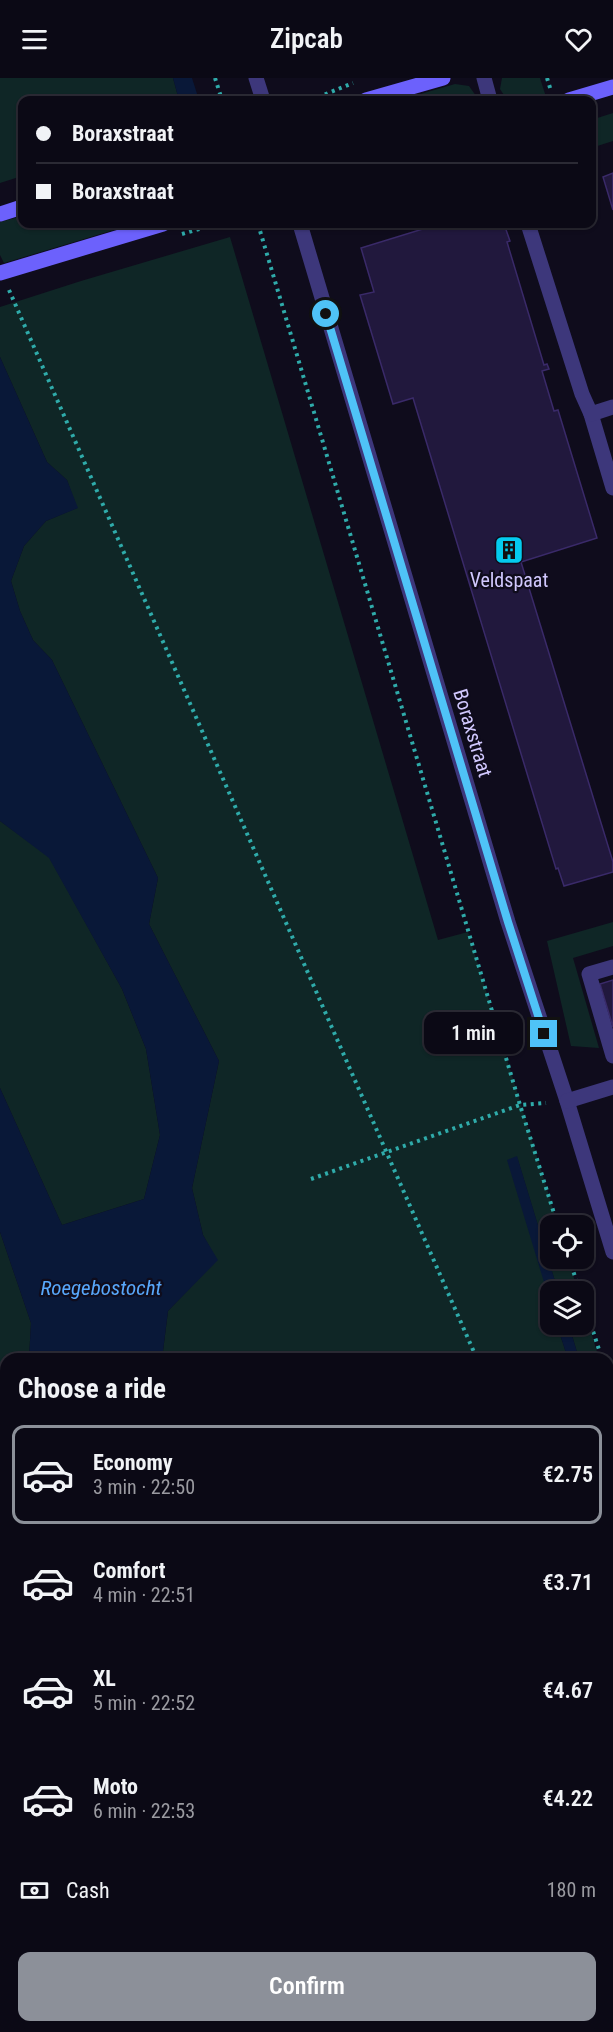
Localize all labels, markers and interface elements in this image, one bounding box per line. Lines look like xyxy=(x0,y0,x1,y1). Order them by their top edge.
icon: menu xyxy=(18,23,51,56)
text: Zipcab xyxy=(270,23,343,55)
icon: heart xyxy=(562,23,595,56)
text: Boraxstraat xyxy=(72,121,174,146)
text: Boraxstraat xyxy=(72,179,174,204)
route start xyxy=(312,300,339,327)
building icon: Veldspaat xyxy=(493,534,525,566)
place label: Veldspaat xyxy=(470,568,548,592)
street label: Boraxstraat xyxy=(448,686,498,780)
callout: 1 min xyxy=(424,1013,523,1055)
route end xyxy=(530,1020,557,1047)
text: 1 min xyxy=(451,1021,496,1045)
map controls xyxy=(540,1215,594,1335)
button: locate xyxy=(540,1215,594,1269)
water label: Roegebostocht xyxy=(40,1276,162,1300)
button: layers xyxy=(540,1281,594,1335)
text: Choose a ride xyxy=(18,1373,166,1405)
icon: car xyxy=(21,1448,75,1502)
text: Economy xyxy=(93,1450,173,1475)
text: €2.75 xyxy=(542,1462,593,1487)
text: 3 min · 22:50 xyxy=(93,1475,195,1499)
icon: car xyxy=(21,1556,75,1610)
text: Comfort xyxy=(93,1558,166,1583)
text: €3.71 xyxy=(542,1570,593,1595)
text: 4 min · 22:51 xyxy=(93,1583,195,1607)
icon: car xyxy=(21,1664,75,1718)
text: XL xyxy=(93,1666,116,1691)
text: €4.67 xyxy=(542,1678,593,1703)
text: 5 min · 22:52 xyxy=(93,1691,195,1715)
icon: car xyxy=(21,1772,75,1826)
text: Moto xyxy=(93,1774,138,1799)
text: €4.22 xyxy=(542,1786,593,1811)
text: 6 min · 22:53 xyxy=(93,1799,195,1823)
icon: cash xyxy=(18,1874,51,1907)
text: Cash xyxy=(66,1878,110,1903)
text: 180 m xyxy=(547,1878,596,1902)
button: Confirm xyxy=(18,1952,596,2021)

